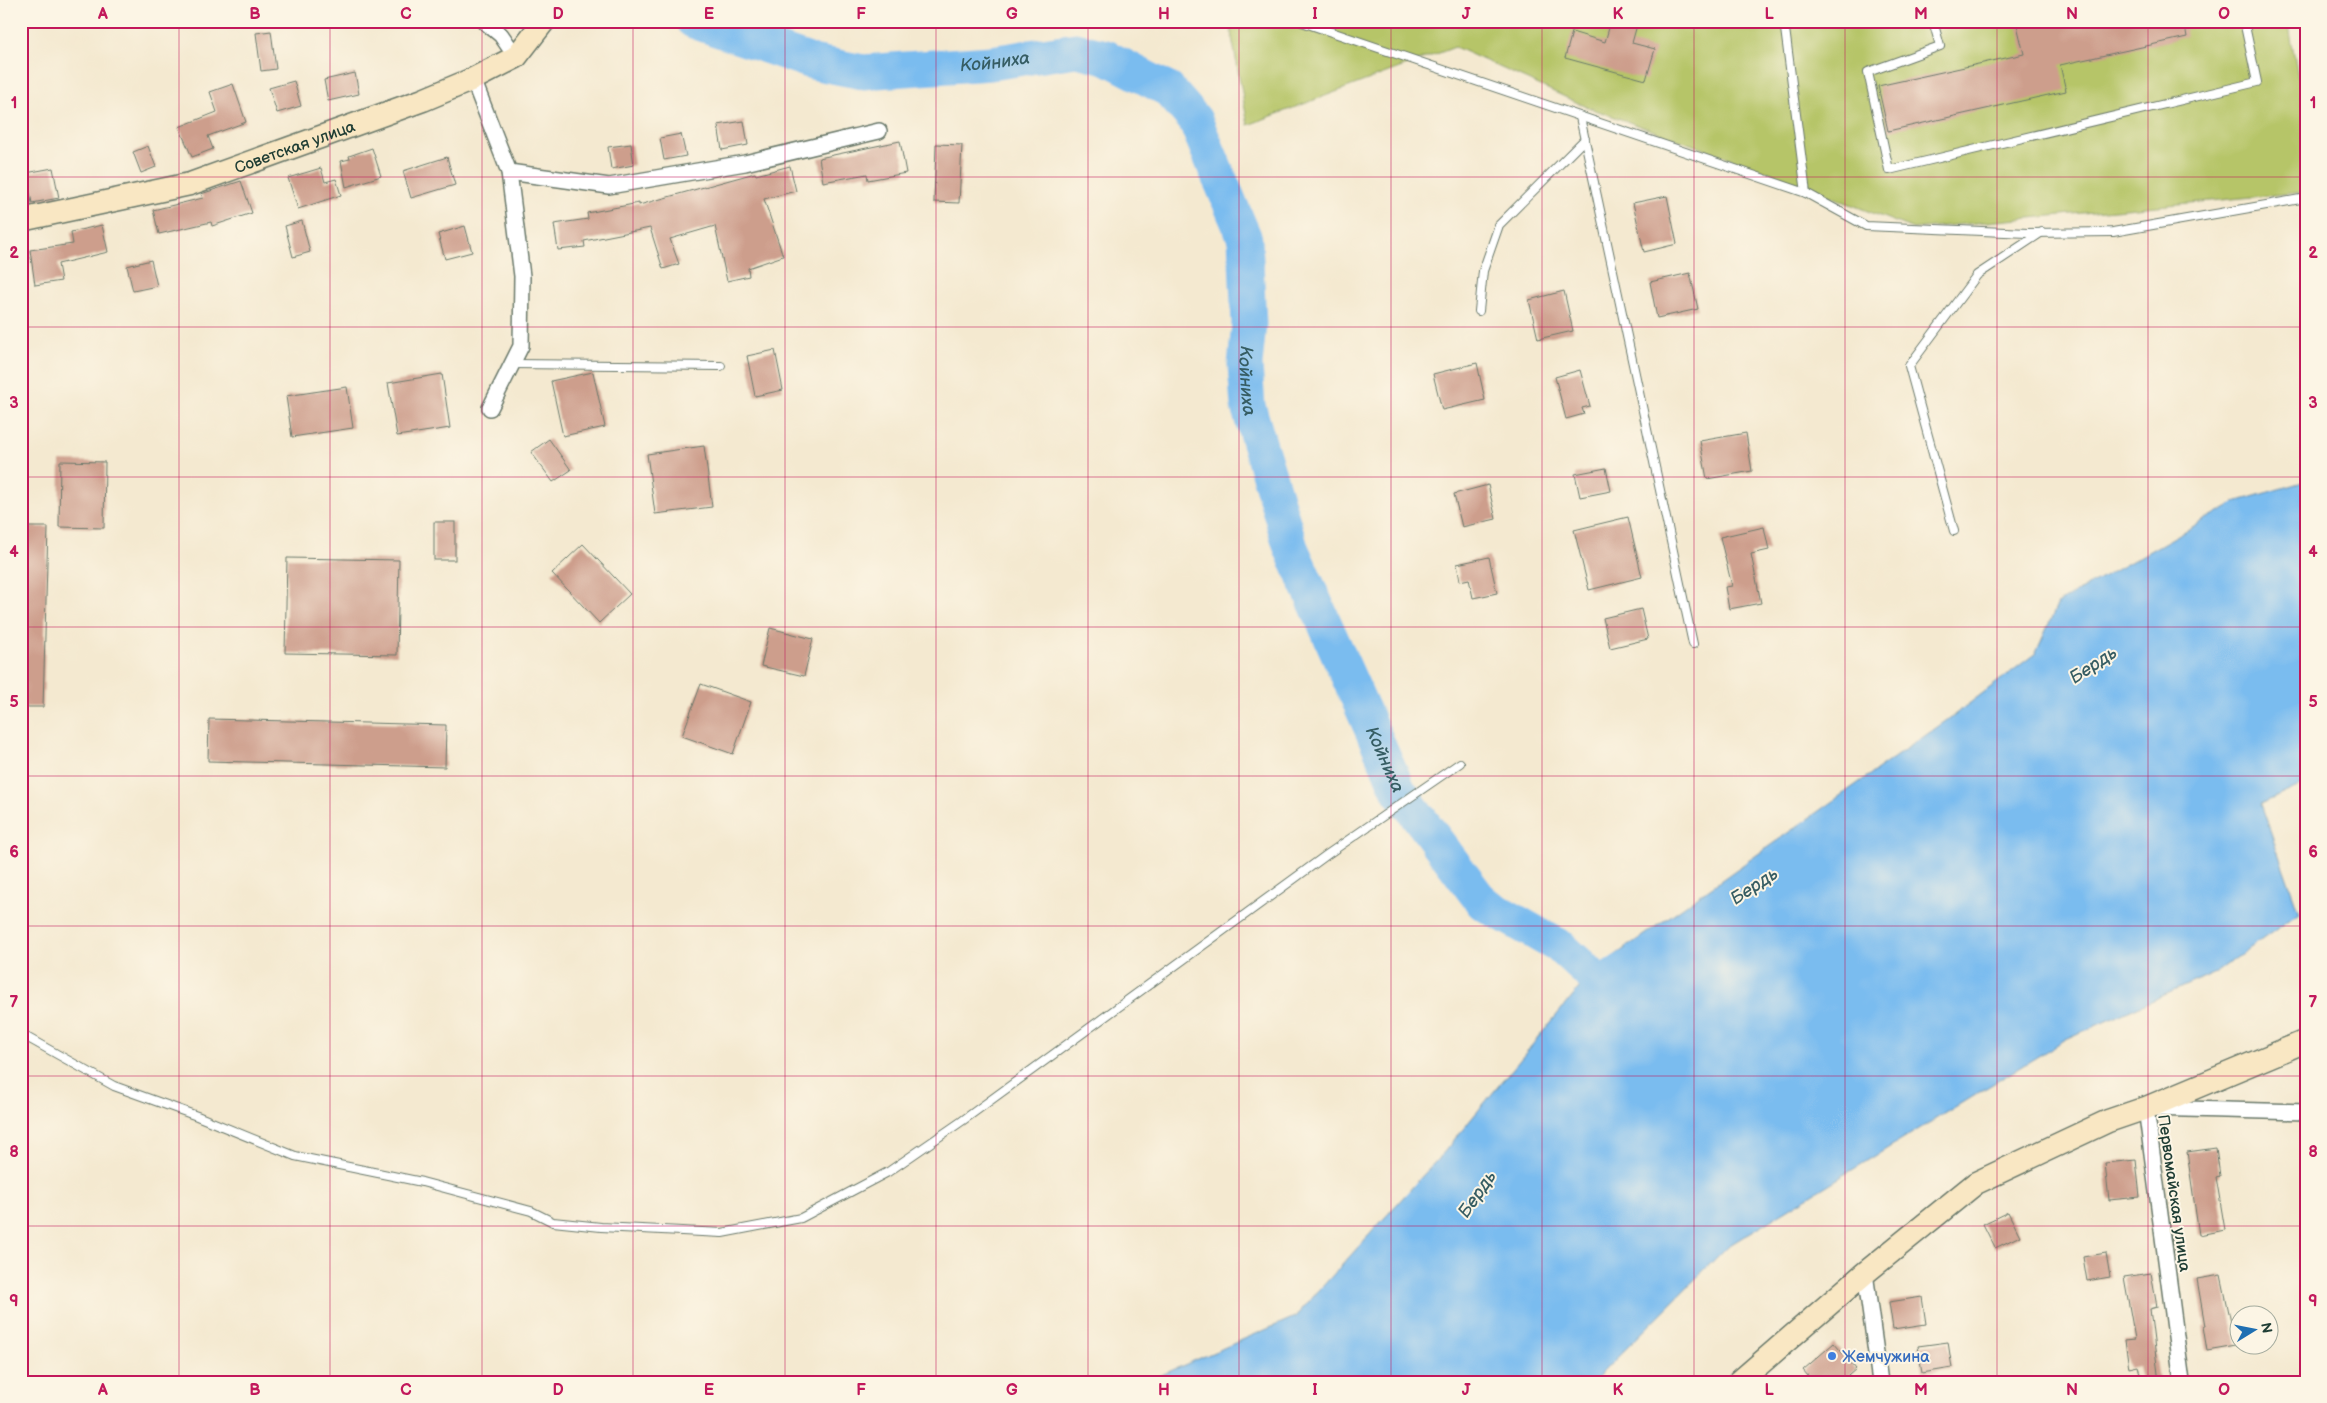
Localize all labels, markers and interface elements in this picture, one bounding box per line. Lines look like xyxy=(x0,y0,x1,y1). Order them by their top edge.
text: A xyxy=(97,5,108,24)
text: B xyxy=(249,5,261,24)
text: C xyxy=(400,5,412,24)
text: D xyxy=(552,5,564,24)
text: E xyxy=(704,5,714,24)
text: F xyxy=(856,5,866,24)
text: G xyxy=(1006,5,1018,24)
text: H xyxy=(1158,5,1170,24)
text: I xyxy=(1312,5,1318,24)
text: J xyxy=(1462,5,1471,24)
text: K xyxy=(1613,5,1624,24)
text: L xyxy=(1764,5,1774,24)
text: M xyxy=(1914,5,1928,24)
text: N xyxy=(2066,5,2078,24)
text: O xyxy=(2218,5,2230,24)
water label: Койниха xyxy=(959,47,1031,76)
text: 1 xyxy=(11,94,17,113)
text: 1 xyxy=(2310,94,2316,113)
street label: Советская улица xyxy=(232,117,358,178)
text: 2 xyxy=(9,244,19,263)
text: 2 xyxy=(2308,244,2318,263)
water label: Койниха xyxy=(1234,345,1260,419)
text: 3 xyxy=(9,394,19,413)
text: 3 xyxy=(2308,394,2318,413)
text: 4 xyxy=(9,543,19,562)
text: 4 xyxy=(2308,543,2318,562)
water label: Бердь xyxy=(2066,642,2121,689)
text: 5 xyxy=(9,693,19,712)
text: 5 xyxy=(2308,693,2318,712)
water label: Койниха xyxy=(1361,723,1408,796)
text: 6 xyxy=(9,843,19,862)
text: 6 xyxy=(2308,843,2318,862)
water label: Бердь xyxy=(1727,863,1782,910)
text: 7 xyxy=(10,993,19,1012)
text: 7 xyxy=(2309,993,2318,1012)
street label: Первомайская улица xyxy=(2153,1113,2194,1274)
text: 8 xyxy=(9,1143,19,1162)
text: 8 xyxy=(2308,1143,2318,1162)
water label: Бердь xyxy=(1454,1167,1501,1222)
text: 9 xyxy=(9,1292,19,1311)
text: 9 xyxy=(2308,1292,2318,1311)
north arrow xyxy=(2230,1306,2280,1356)
text: N xyxy=(2257,1321,2276,1334)
place label: Жемчужина xyxy=(1842,1348,1930,1367)
marker: Жемчужина xyxy=(1826,1350,1838,1362)
text: A xyxy=(97,1381,108,1400)
text: B xyxy=(249,1381,261,1400)
text: C xyxy=(400,1381,412,1400)
text: D xyxy=(552,1381,564,1400)
text: E xyxy=(704,1381,714,1400)
text: F xyxy=(856,1381,866,1400)
text: G xyxy=(1006,1381,1018,1400)
text: H xyxy=(1158,1381,1170,1400)
text: I xyxy=(1312,1381,1318,1400)
text: J xyxy=(1462,1381,1471,1400)
text: K xyxy=(1613,1381,1624,1400)
text: L xyxy=(1764,1381,1774,1400)
text: M xyxy=(1914,1381,1928,1400)
text: N xyxy=(2066,1381,2078,1400)
text: O xyxy=(2218,1381,2230,1400)

